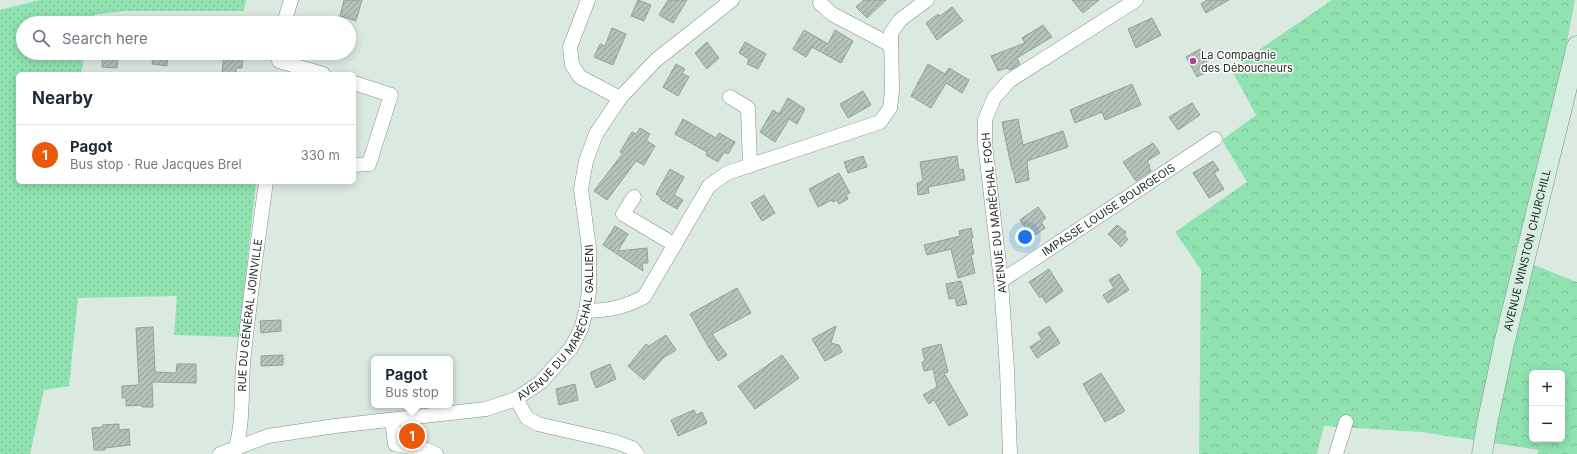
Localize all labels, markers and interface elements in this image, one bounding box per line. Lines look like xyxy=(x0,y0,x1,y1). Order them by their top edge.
search box xyxy=(16,16,356,60)
icon: search xyxy=(30,27,52,49)
text: Search here xyxy=(62,29,148,48)
place label: La Compagnie des Déboucheurs xyxy=(1201,48,1293,75)
marker: La Compagnie des Déboucheurs xyxy=(1188,56,1198,66)
text: Nearby xyxy=(32,88,93,108)
street label: AVENUE DU MARÉCHAL FOCH xyxy=(979,132,1009,294)
text: Pagot xyxy=(70,137,112,156)
text: 1 xyxy=(42,147,48,163)
text: 330 m xyxy=(301,147,340,163)
text: Bus stop · Rue Jacques Brel xyxy=(70,156,242,172)
street label: IMPASSE LOUISE BOURGEOIS xyxy=(1039,160,1178,259)
street label: AVENUE WINSTON CHURCHILL xyxy=(1500,168,1554,332)
your location xyxy=(1015,227,1035,247)
street label: RUE DU GÉNÉRAL JOINVILLE xyxy=(235,238,265,392)
street label: AVENUE DU MARÉCHAL GALLIENI xyxy=(514,244,596,403)
popup xyxy=(371,356,453,408)
text: Pagot xyxy=(385,365,428,384)
map controls xyxy=(1529,370,1565,442)
button: + xyxy=(1529,370,1565,406)
text: Bus stop xyxy=(385,384,439,400)
button: − xyxy=(1529,406,1565,442)
pin: 1 xyxy=(399,421,425,451)

